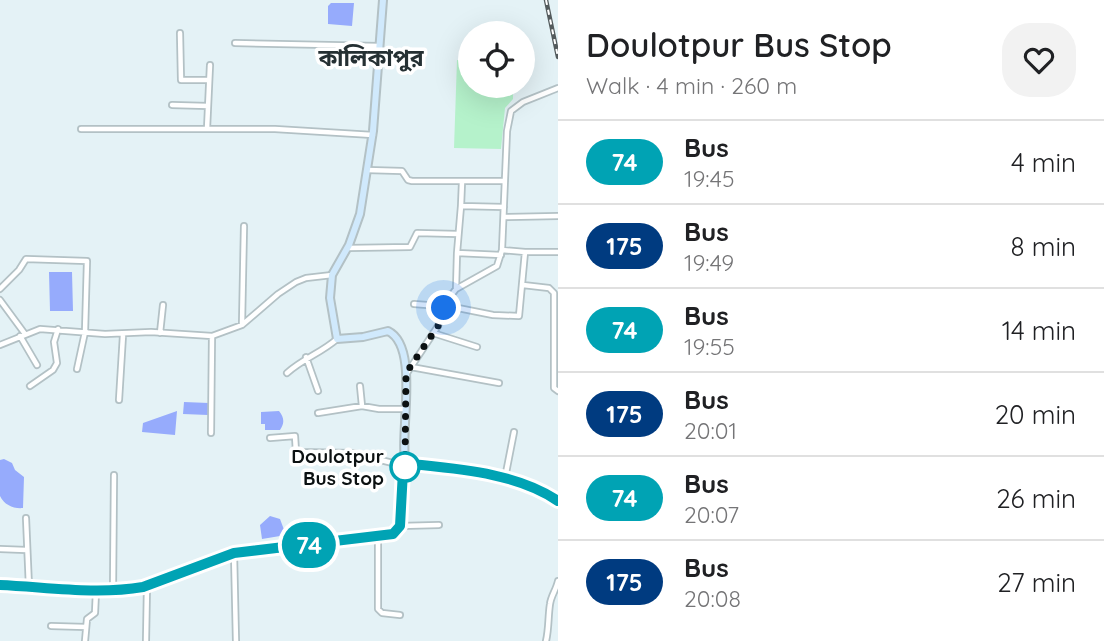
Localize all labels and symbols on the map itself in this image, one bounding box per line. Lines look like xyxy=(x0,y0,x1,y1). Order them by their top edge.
district label: কালিকাপুর xyxy=(317,43,425,72)
your location xyxy=(426,290,461,325)
place label: Doulotpur Bus Stop xyxy=(291,444,384,490)
marker: Doulotpur Bus Stop xyxy=(390,452,420,482)
line badge: 74 xyxy=(278,522,340,568)

